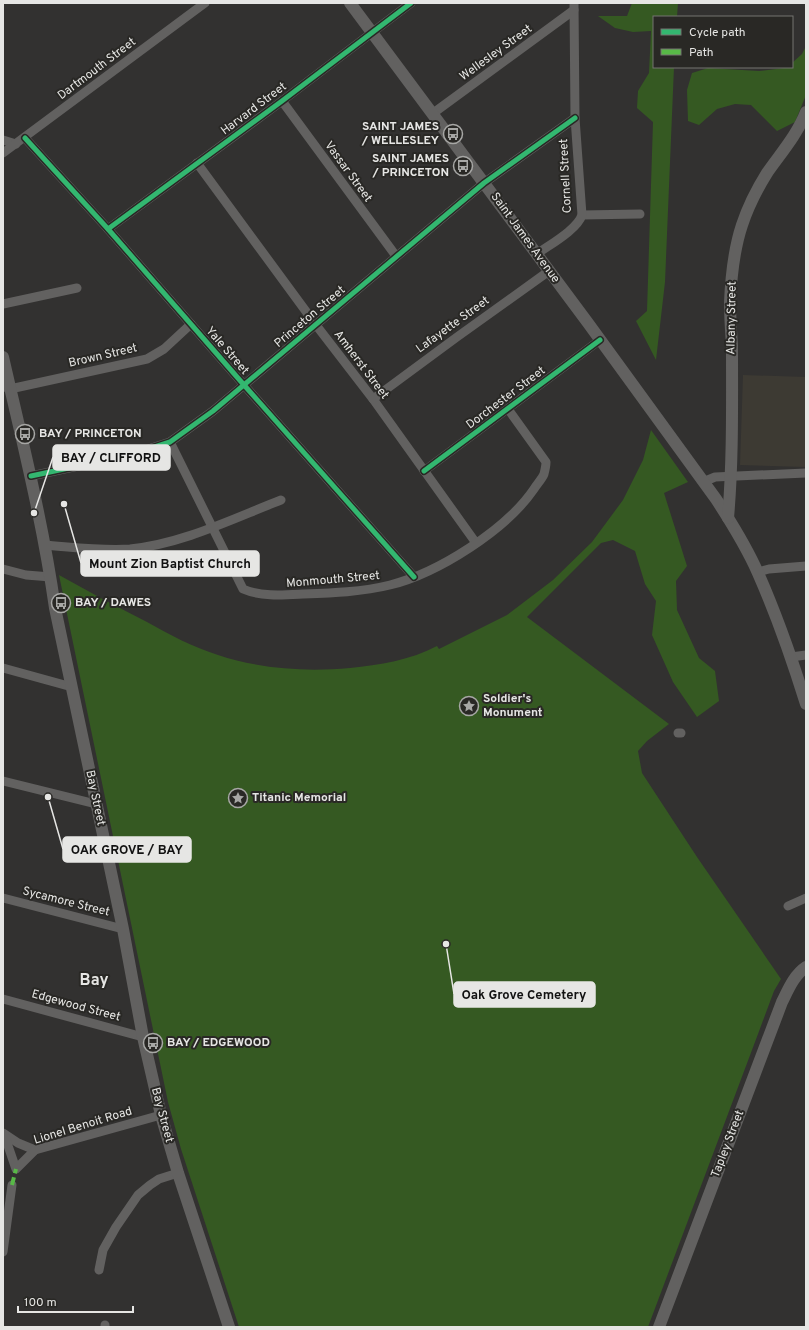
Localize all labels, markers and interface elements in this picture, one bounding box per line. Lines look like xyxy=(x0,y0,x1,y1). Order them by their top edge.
legend xyxy=(653,16,793,68)
street label: Wellesley Street xyxy=(456,21,536,85)
text: Cycle path xyxy=(689,25,746,41)
street label: Dartmouth Street xyxy=(55,34,139,104)
text: Path xyxy=(689,45,714,61)
street label: Harvard Street xyxy=(218,79,290,139)
place label: SAINT JAMES / WELLESLEY xyxy=(361,119,439,149)
bus stop icon: SAINT JAMES / WELLESLEY xyxy=(442,123,464,145)
street label: Vassar Street xyxy=(321,138,375,206)
street label: Cornell Street xyxy=(556,138,576,214)
place label: SAINT JAMES / PRINCETON xyxy=(371,151,449,181)
bus stop icon: SAINT JAMES / PRINCETON xyxy=(452,155,474,177)
street label: Saint James Avenue xyxy=(487,190,563,286)
street label: Albany Street xyxy=(723,281,741,355)
street label: Princeton Street xyxy=(271,283,349,351)
street label: Lafayette Street xyxy=(413,293,493,357)
street label: Yale Street xyxy=(202,324,252,378)
street label: Amherst Street xyxy=(330,327,392,403)
street label: Brown Street xyxy=(67,340,139,372)
street label: Dorchester Street xyxy=(463,363,549,433)
bus stop icon: BAY / PRINCETON xyxy=(14,423,36,445)
place label: BAY / PRINCETON xyxy=(39,426,142,442)
callout: BAY / CLIFFORD xyxy=(53,445,170,470)
text: BAY / CLIFFORD xyxy=(61,451,161,467)
callout: Mount Zion Baptist Church xyxy=(81,551,259,576)
text: Mount Zion Baptist Church xyxy=(89,557,251,573)
street label: Monmouth Street xyxy=(286,568,380,592)
bus stop icon: BAY / DAWES xyxy=(50,592,72,614)
place label: BAY / DAWES xyxy=(75,595,151,611)
place label: Soldier's Monument xyxy=(483,691,543,721)
place icon: Soldier's Monument xyxy=(458,695,480,717)
street label: Bay Street xyxy=(81,769,109,827)
place icon: Titanic Memorial xyxy=(227,787,249,809)
place label: Titanic Memorial xyxy=(252,790,346,806)
callout: OAK GROVE / BAY xyxy=(63,837,191,862)
text: OAK GROVE / BAY xyxy=(71,843,183,859)
street label: Sycamore Street xyxy=(21,883,111,921)
district label: Bay xyxy=(79,971,109,991)
callout: Oak Grove Cemetery xyxy=(454,982,595,1007)
street label: Edgewood Street xyxy=(30,986,122,1026)
text: Oak Grove Cemetery xyxy=(461,988,587,1004)
bus stop icon: BAY / EDGEWOOD xyxy=(142,1032,164,1054)
place label: BAY / EDGEWOOD xyxy=(167,1035,270,1051)
street label: Bay Street xyxy=(147,1086,177,1144)
street label: Lionel Benoit Road xyxy=(32,1103,134,1149)
street label: Tapley Street xyxy=(708,1108,748,1180)
scale bar xyxy=(18,1288,133,1314)
text: 100 m xyxy=(24,1295,57,1311)

